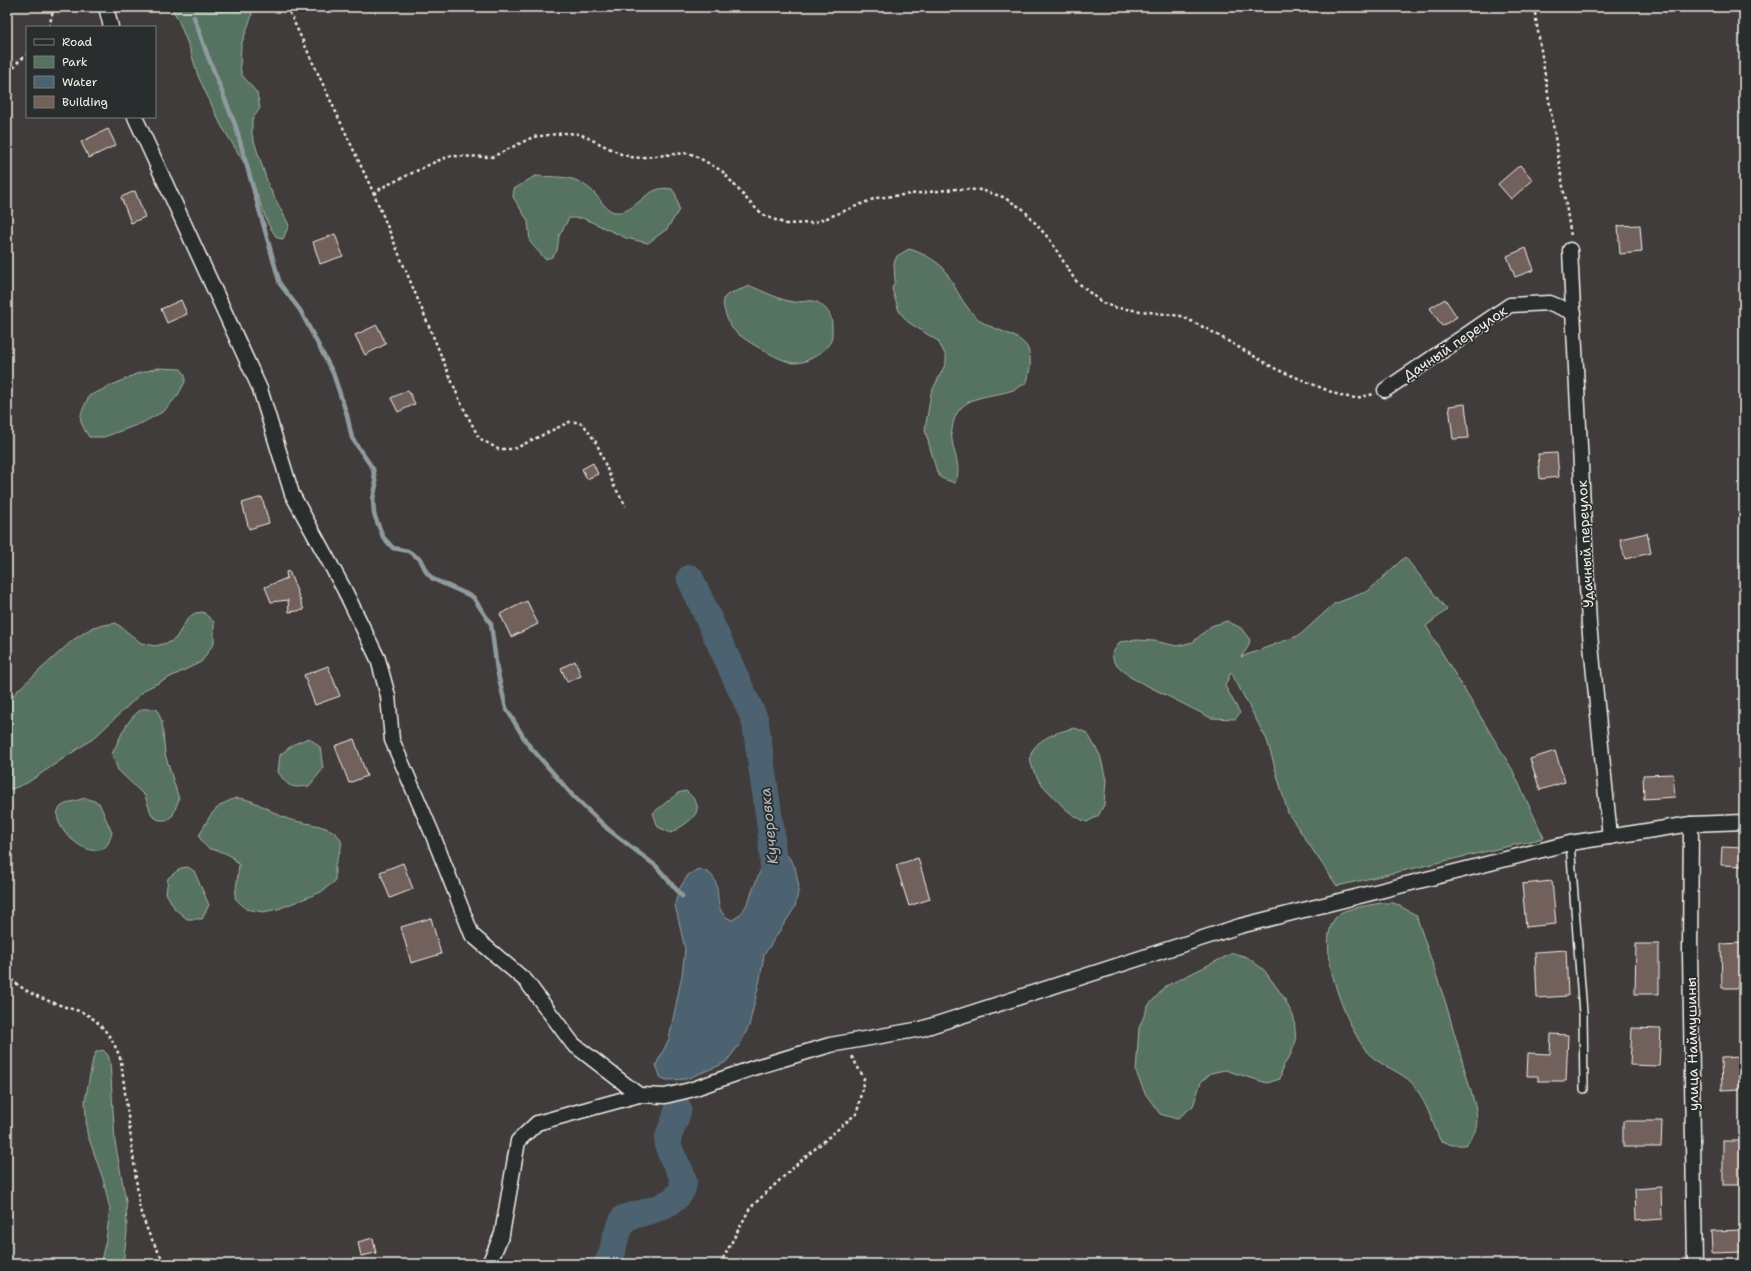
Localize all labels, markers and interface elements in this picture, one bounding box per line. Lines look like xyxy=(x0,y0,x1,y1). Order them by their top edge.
legend xyxy=(26,26,156,118)
text: Road xyxy=(62,34,93,50)
text: Park xyxy=(62,54,88,70)
text: Water xyxy=(62,74,98,90)
text: Building xyxy=(62,94,108,110)
street label: Дачный переулок xyxy=(1400,301,1511,384)
street label: Удачный переулок xyxy=(1573,479,1597,608)
water label: Кучеровка xyxy=(755,787,783,865)
street label: улица Наймушины xyxy=(1682,977,1702,1111)

